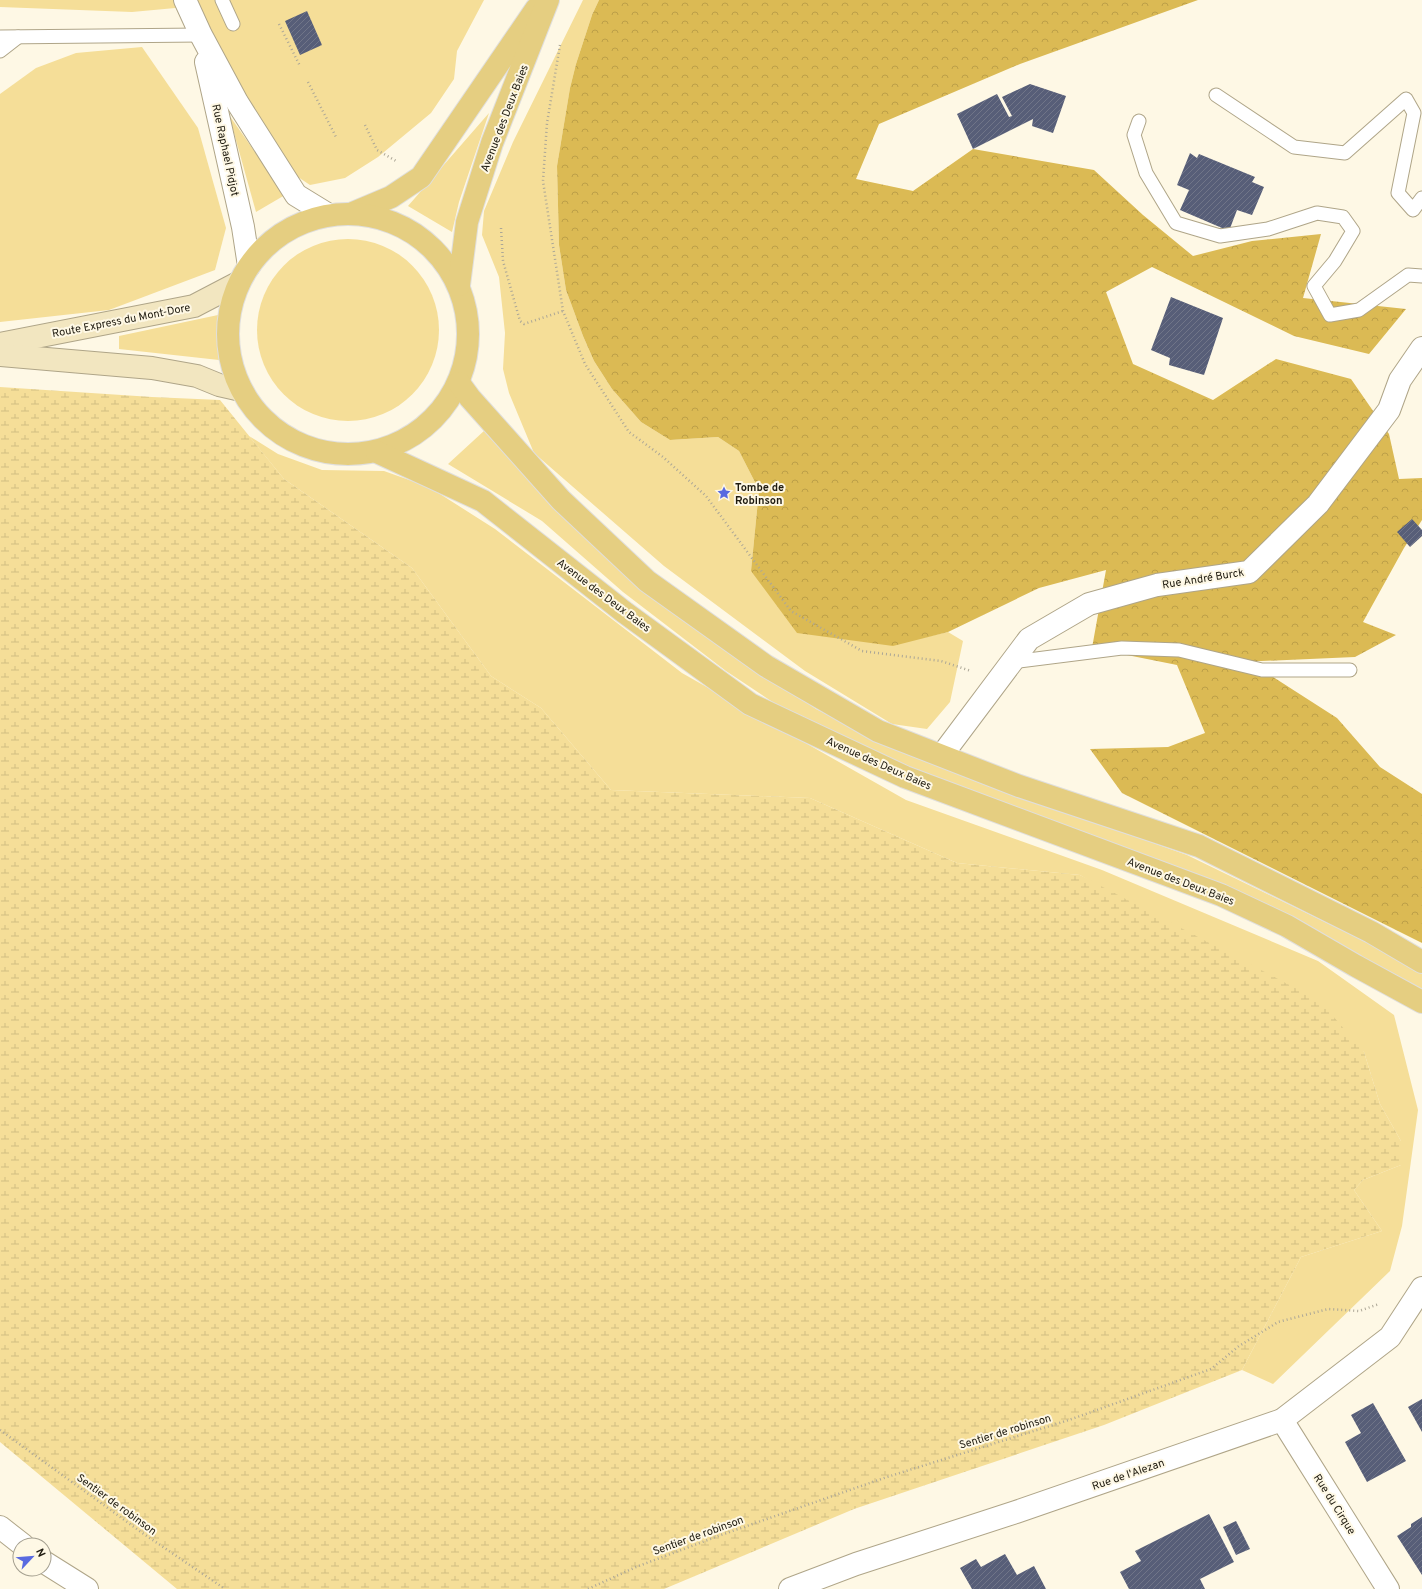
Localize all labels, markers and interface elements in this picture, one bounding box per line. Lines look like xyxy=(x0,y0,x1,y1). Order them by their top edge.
street label: Avenue des Deux Baies xyxy=(478,63,532,174)
street label: Rue Raphael Pidjot xyxy=(208,103,242,198)
street label: Route Express du Mont-Dore xyxy=(51,301,192,341)
place label: Tombe de Robinson xyxy=(735,481,784,508)
place icon: Tombe de Robinson xyxy=(716,485,732,501)
street label: Avenue des Deux Baies xyxy=(554,556,653,636)
street label: Rue André Burck xyxy=(1161,566,1245,592)
street label: Avenue des Deux Baies xyxy=(824,734,933,793)
street label: Avenue des Deux Baies xyxy=(1125,855,1236,909)
street label: Sentier de robinson xyxy=(958,1411,1053,1453)
street label: Rue de l'Alezan xyxy=(1090,1456,1166,1494)
street label: Sentier de robinson xyxy=(74,1471,159,1539)
street label: Rue du Cirque xyxy=(1310,1472,1358,1538)
street label: Sentier de robinson xyxy=(651,1513,746,1559)
north arrow xyxy=(12,1537,52,1577)
text: N xyxy=(32,1546,48,1560)

